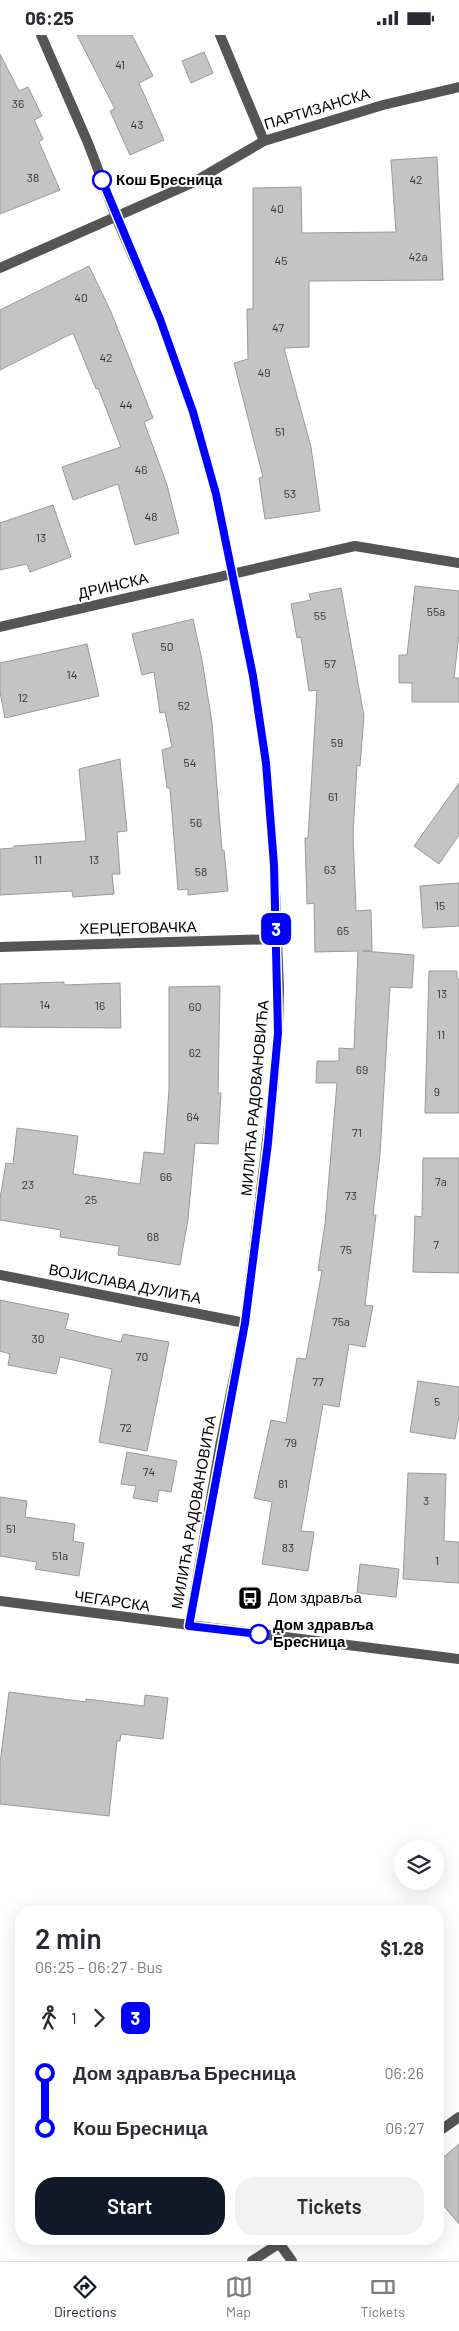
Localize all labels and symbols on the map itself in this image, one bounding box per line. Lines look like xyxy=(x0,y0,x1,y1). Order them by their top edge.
house number: 41 xyxy=(115,57,125,71)
street label: ПАРТИЗАНСКА xyxy=(262,83,372,133)
house number: 36 xyxy=(12,96,24,110)
house number: 43 xyxy=(131,117,143,131)
house number: 38 xyxy=(27,170,39,184)
marker: Кош Бресница xyxy=(92,170,112,190)
place label: Кош Бресница xyxy=(116,170,223,188)
house number: 42 xyxy=(409,172,423,186)
house number: 40 xyxy=(270,201,284,215)
house number: 42a xyxy=(408,249,428,263)
house number: 45 xyxy=(275,253,287,267)
house number: 40 xyxy=(74,290,88,304)
house number: 47 xyxy=(272,320,284,334)
house number: 42 xyxy=(99,350,113,364)
house number: 49 xyxy=(258,365,270,379)
house number: 44 xyxy=(119,397,133,411)
house number: 51 xyxy=(275,424,285,438)
house number: 46 xyxy=(135,462,147,476)
house number: 53 xyxy=(284,486,296,500)
house number: 48 xyxy=(145,509,157,523)
house number: 13 xyxy=(36,530,46,544)
street label: ДРИНСКА xyxy=(76,568,150,602)
house number: 55a xyxy=(427,604,445,618)
house number: 55 xyxy=(314,608,326,622)
house number: 50 xyxy=(161,639,173,653)
house number: 57 xyxy=(324,656,336,670)
house number: 14 xyxy=(67,667,77,681)
house number: 12 xyxy=(18,690,28,704)
house number: 52 xyxy=(178,698,190,712)
house number: 59 xyxy=(331,735,343,749)
house number: 54 xyxy=(184,755,196,769)
house number: 61 xyxy=(328,789,338,803)
house number: 56 xyxy=(190,815,202,829)
house number: 11 xyxy=(34,852,42,866)
house number: 13 xyxy=(89,852,99,866)
house number: 63 xyxy=(324,862,336,876)
house number: 58 xyxy=(195,864,207,878)
house number: 15 xyxy=(435,898,445,912)
line badge: 3 xyxy=(260,913,292,945)
street label: ХЕРЦЕГОВАЧКА xyxy=(79,917,197,937)
house number: 65 xyxy=(337,923,349,937)
house number: 13 xyxy=(437,986,447,1000)
house number: 14 xyxy=(40,997,50,1011)
house number: 16 xyxy=(95,998,105,1012)
house number: 60 xyxy=(189,999,201,1013)
street label: МИЛИЋА РАДОВАНОВИЋА xyxy=(236,999,272,1197)
house number: 11 xyxy=(437,1027,445,1041)
house number: 62 xyxy=(189,1045,201,1059)
house number: 69 xyxy=(356,1062,368,1076)
house number: 9 xyxy=(434,1084,440,1098)
house number: 64 xyxy=(187,1109,199,1123)
house number: 71 xyxy=(352,1125,362,1139)
house number: 66 xyxy=(160,1169,172,1183)
house number: 7a xyxy=(435,1174,447,1188)
house number: 23 xyxy=(22,1177,34,1191)
house number: 73 xyxy=(345,1188,357,1202)
house number: 25 xyxy=(85,1192,97,1206)
house number: 68 xyxy=(147,1229,159,1243)
house number: 7 xyxy=(433,1237,439,1251)
house number: 75 xyxy=(340,1242,352,1256)
street label: ВОЈИСЛАВА ДУЛИЋА xyxy=(47,1259,203,1307)
house number: 75a xyxy=(332,1314,350,1328)
house number: 30 xyxy=(32,1331,44,1345)
house number: 70 xyxy=(136,1349,148,1363)
house number: 77 xyxy=(312,1374,324,1388)
house number: 5 xyxy=(434,1394,440,1408)
street label: МИЛИЋА РАДОВАНОВИЋА xyxy=(167,1413,219,1610)
house number: 72 xyxy=(120,1420,132,1434)
house number: 79 xyxy=(285,1435,297,1449)
house number: 74 xyxy=(143,1464,155,1478)
house number: 81 xyxy=(278,1476,288,1490)
house number: 3 xyxy=(423,1493,429,1507)
house number: 51 xyxy=(6,1521,16,1535)
house number: 83 xyxy=(282,1540,294,1554)
house number: 51a xyxy=(52,1548,68,1562)
house number: 1 xyxy=(435,1553,439,1567)
bus stop icon: Дом здравља xyxy=(237,1585,263,1611)
street label: ЧЕГАРСКА xyxy=(73,1586,151,1614)
place label: Дом здравља xyxy=(268,1588,363,1606)
place label: Дом здравља Бресница xyxy=(273,1615,374,1650)
marker: Дом здравља Бресница xyxy=(249,1624,269,1644)

